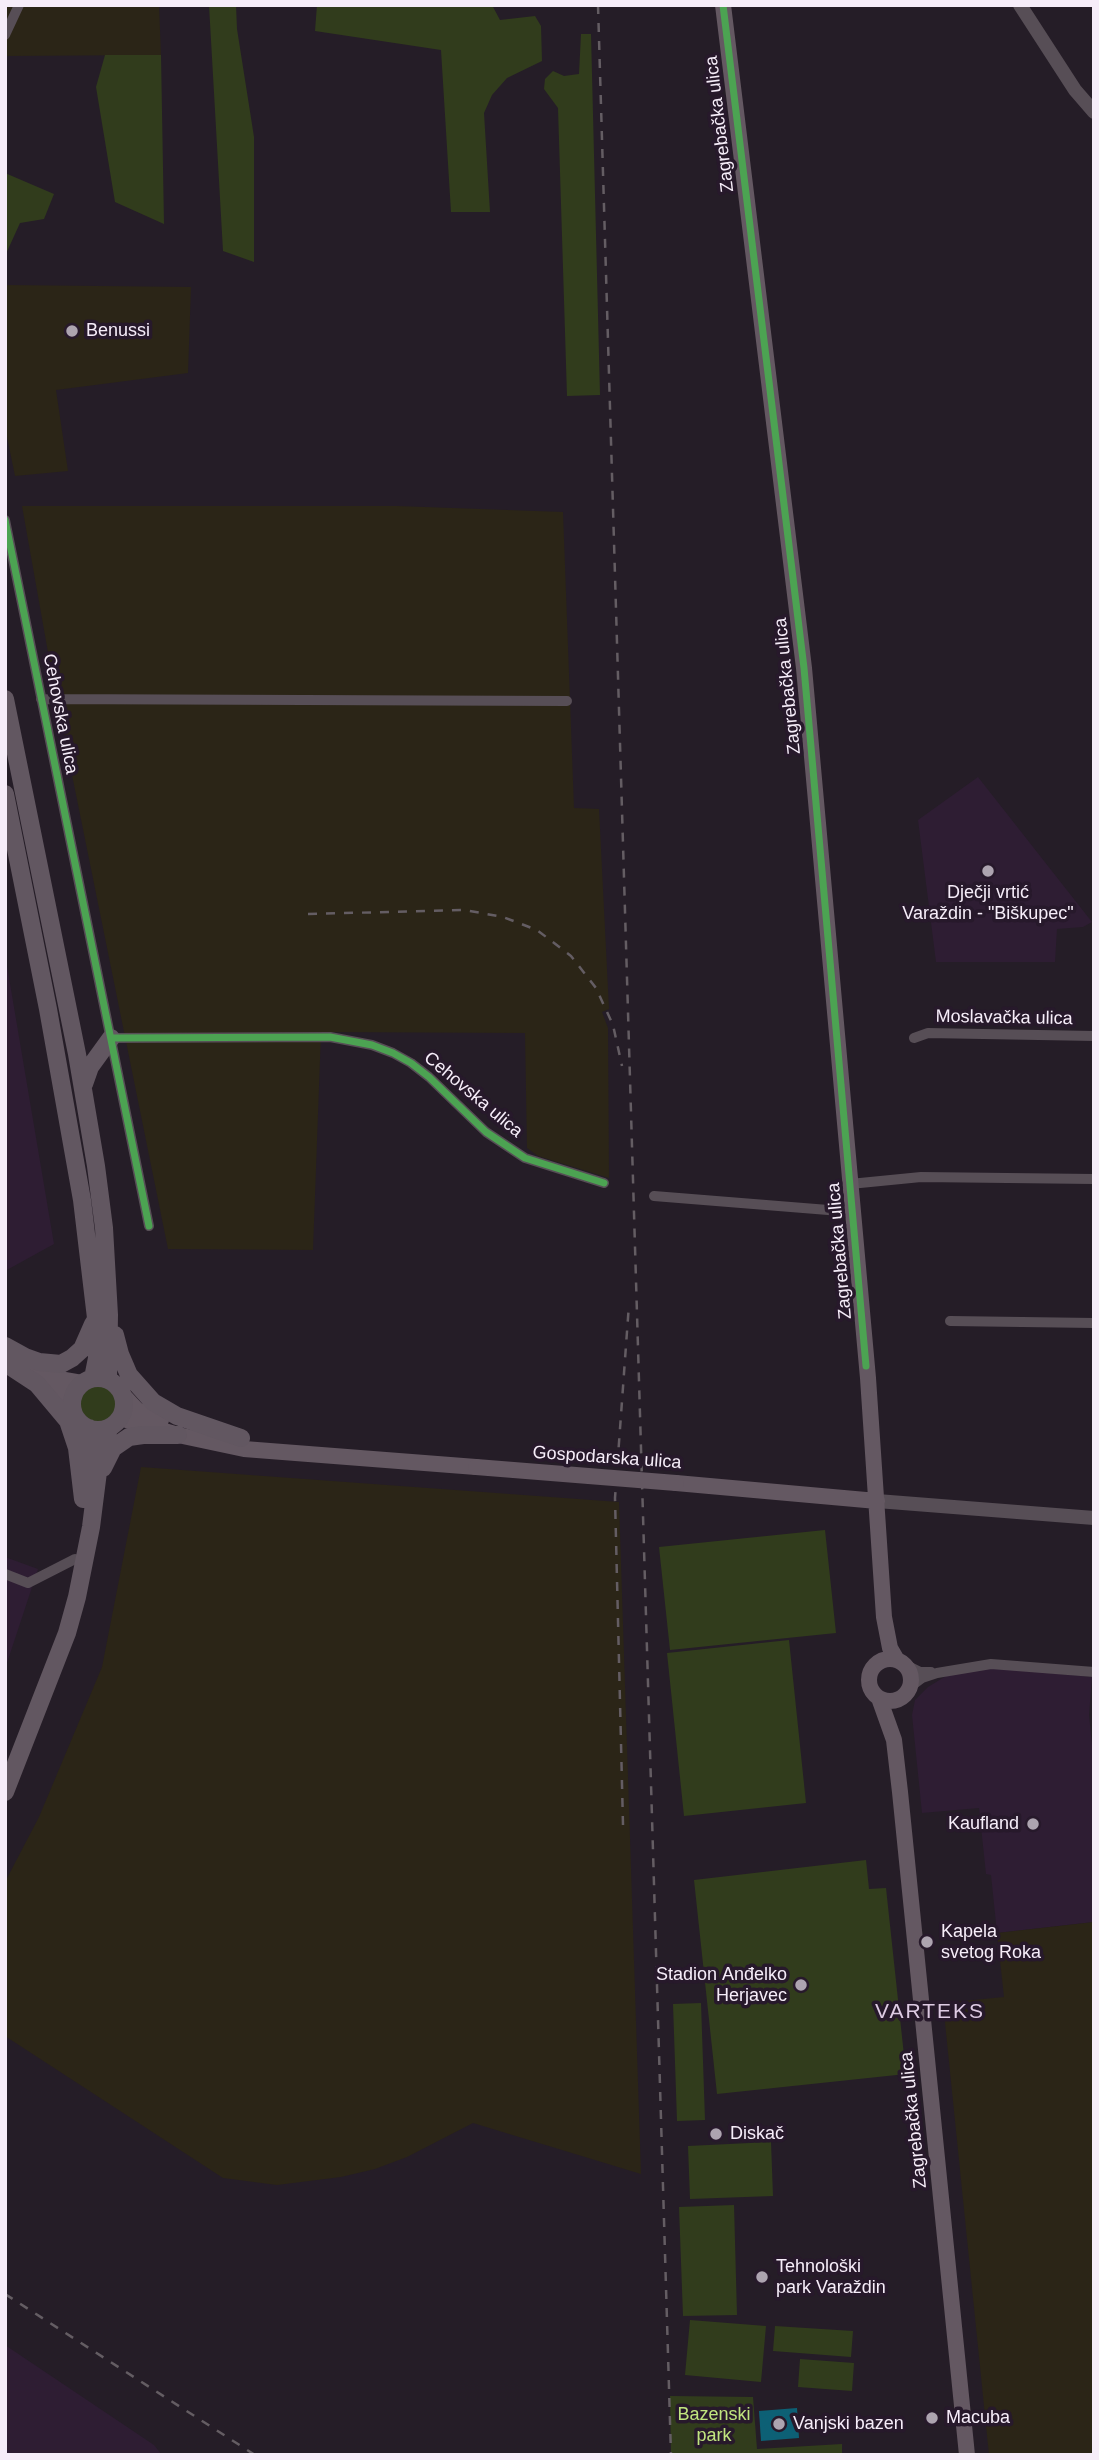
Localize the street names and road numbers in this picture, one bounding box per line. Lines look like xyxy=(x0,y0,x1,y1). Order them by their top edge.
street label: Zagrebačka ulica xyxy=(701,55,739,193)
street label: Zagrebačka ulica xyxy=(770,617,806,755)
street label: Cehovska ulica xyxy=(38,652,82,776)
street label: Moslavačka ulica xyxy=(935,1006,1073,1030)
street label: Cehovska ulica xyxy=(419,1047,527,1143)
street label: Zagrebačka ulica xyxy=(823,1182,857,1320)
street label: Gospodarska ulica xyxy=(532,1442,682,1474)
street label: Zagrebačka ulica xyxy=(896,2051,932,2189)

